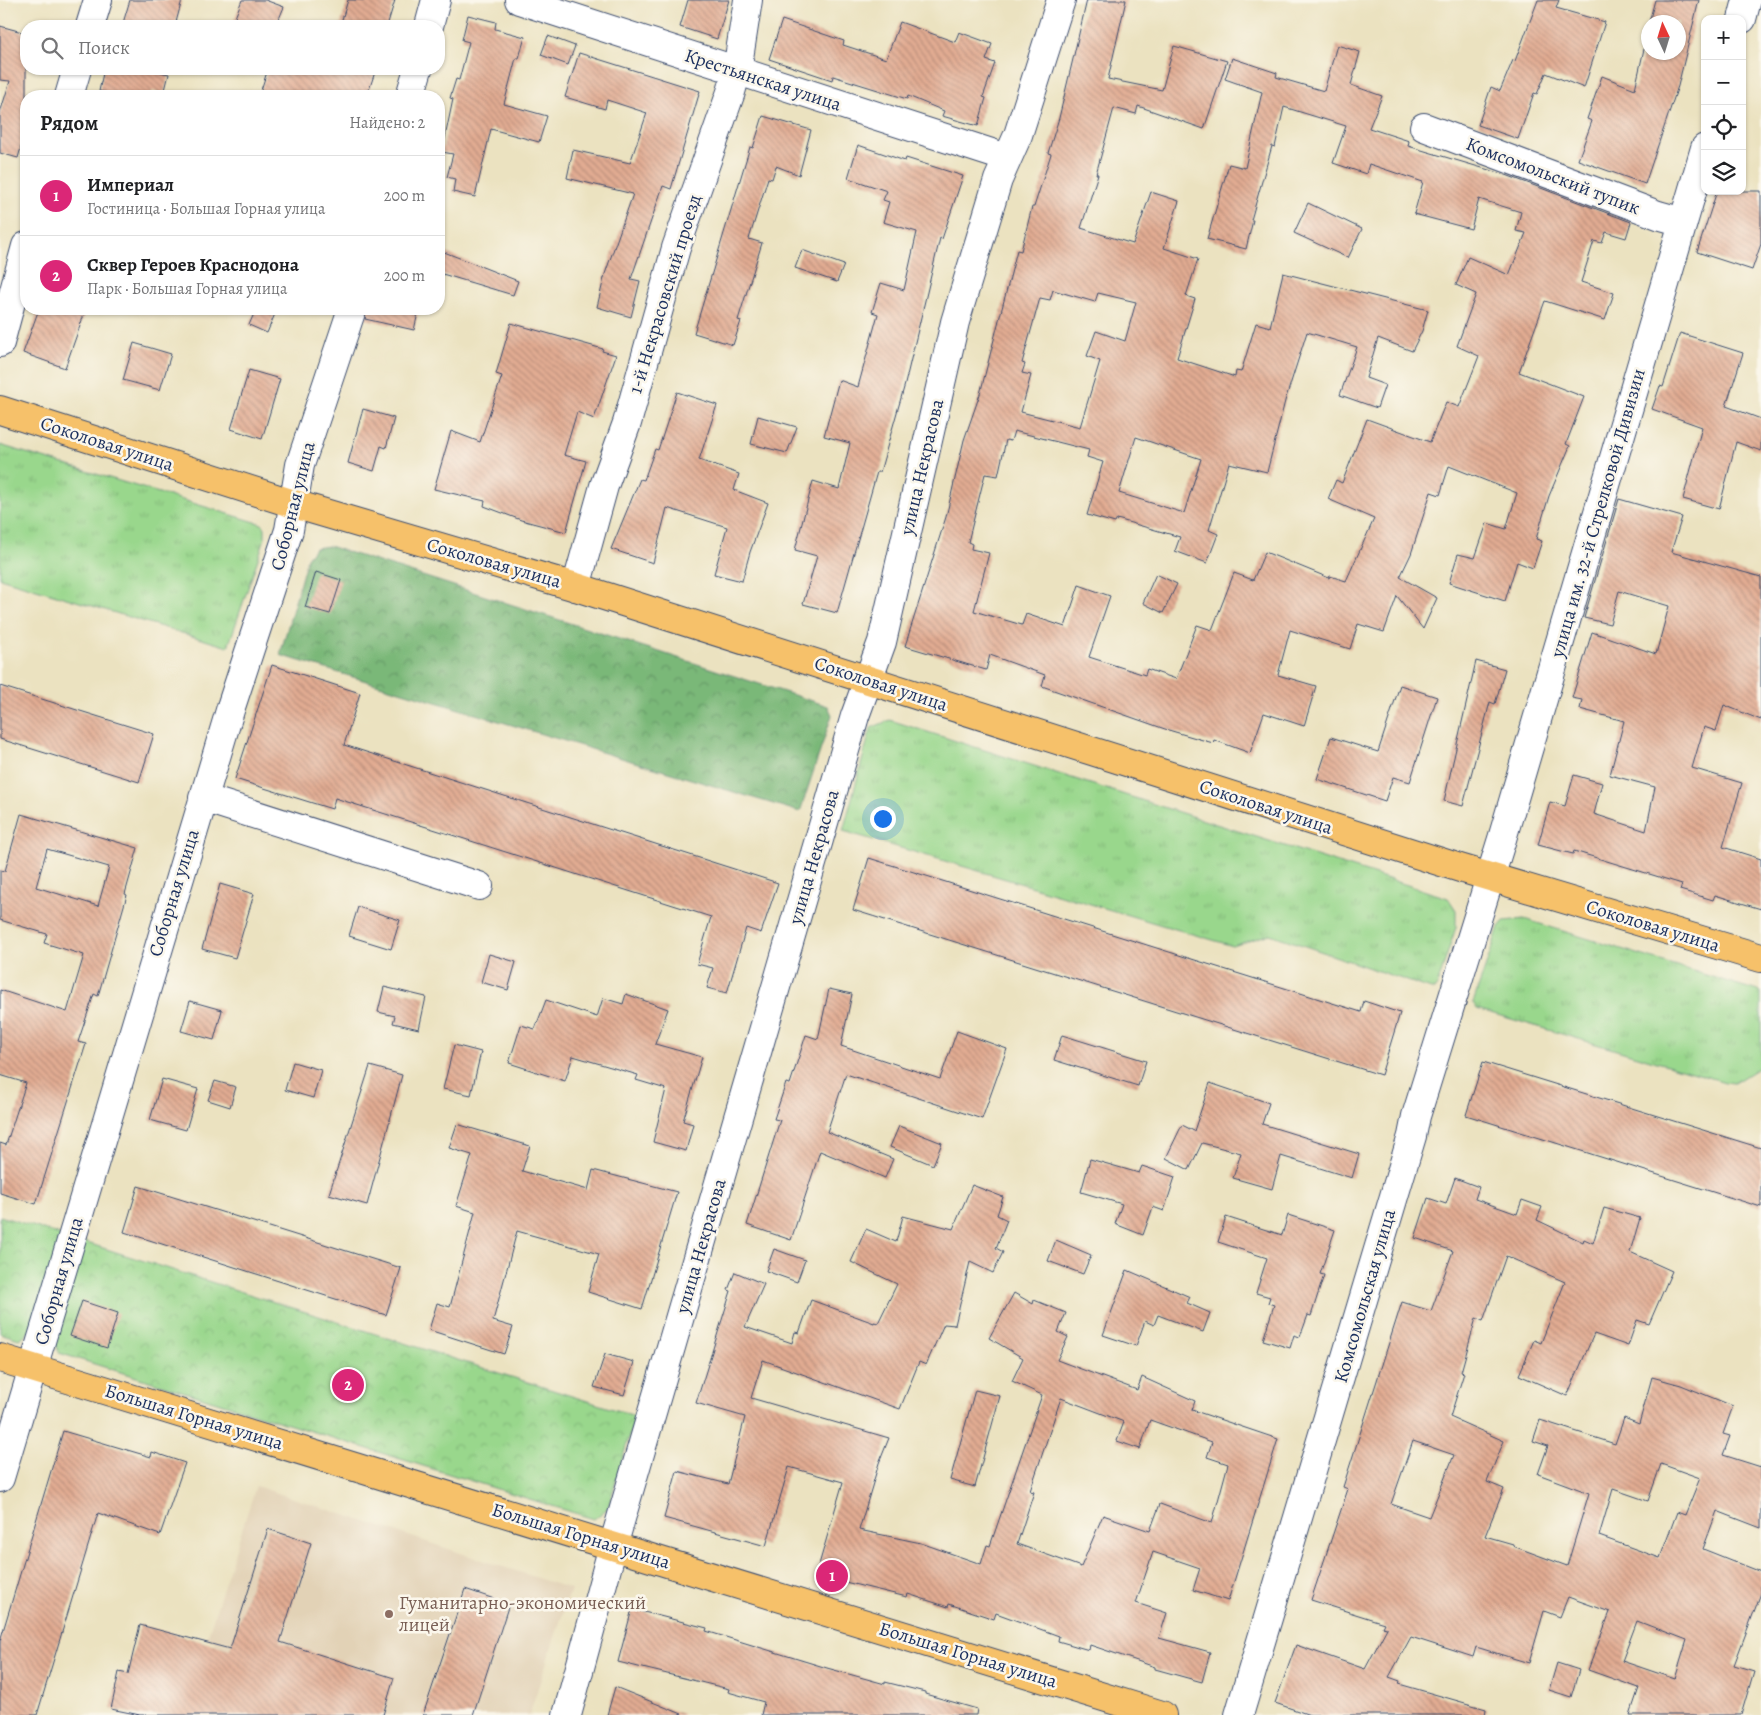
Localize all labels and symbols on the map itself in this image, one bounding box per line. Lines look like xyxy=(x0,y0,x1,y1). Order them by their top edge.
north arrow xyxy=(1641,15,1686,60)
street label: Крестьянская улица xyxy=(681,42,845,118)
street label: Комсомольский тупик xyxy=(1462,131,1644,221)
street label: 1-й Некрасовский проезд xyxy=(622,191,708,397)
street label: улица им. 32-й Стрелковой Дивизии xyxy=(1544,366,1652,661)
street label: улица Некрасова xyxy=(893,396,950,539)
street label: Соколовая улица xyxy=(37,410,177,478)
street label: Соборная улица xyxy=(264,439,322,573)
street label: Соколовая улица xyxy=(424,531,564,595)
street label: Соколовая улица xyxy=(811,650,951,718)
street label: Соколовая улица xyxy=(1196,773,1336,841)
street label: улица Некрасова xyxy=(782,786,846,928)
your location xyxy=(870,806,896,832)
street label: Соборная улица xyxy=(142,826,206,960)
street label: Соколовая улица xyxy=(1583,893,1723,959)
street label: улица Некрасова xyxy=(669,1175,733,1317)
street label: Комсомольская улица xyxy=(1328,1206,1402,1386)
street label: Соборная улица xyxy=(28,1214,90,1348)
pin: 2 xyxy=(332,1366,364,1404)
street label: Большая Горная улица xyxy=(102,1378,286,1457)
street label: Большая Горная улица xyxy=(489,1497,673,1576)
pin: 1 xyxy=(816,1557,848,1595)
place label: Гуманитарно-экономический лицей xyxy=(399,1590,646,1638)
marker: Гуманитарно-экономический лицей xyxy=(383,1608,395,1620)
street label: Большая Горная улица xyxy=(876,1616,1060,1695)

